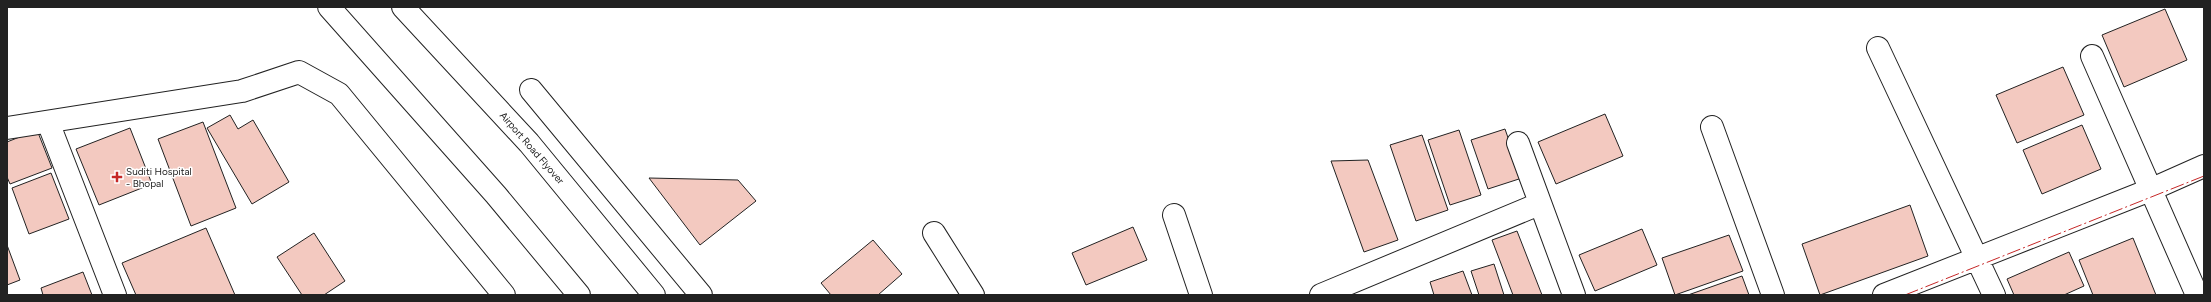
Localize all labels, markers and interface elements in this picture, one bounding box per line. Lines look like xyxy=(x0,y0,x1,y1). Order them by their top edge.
street label: Airport Road Flyover xyxy=(497,109,567,187)
place label: Suditi Hospital - Bhopal xyxy=(126,165,192,190)
marker: Suditi Hospital - Bhopal xyxy=(111,171,123,183)

